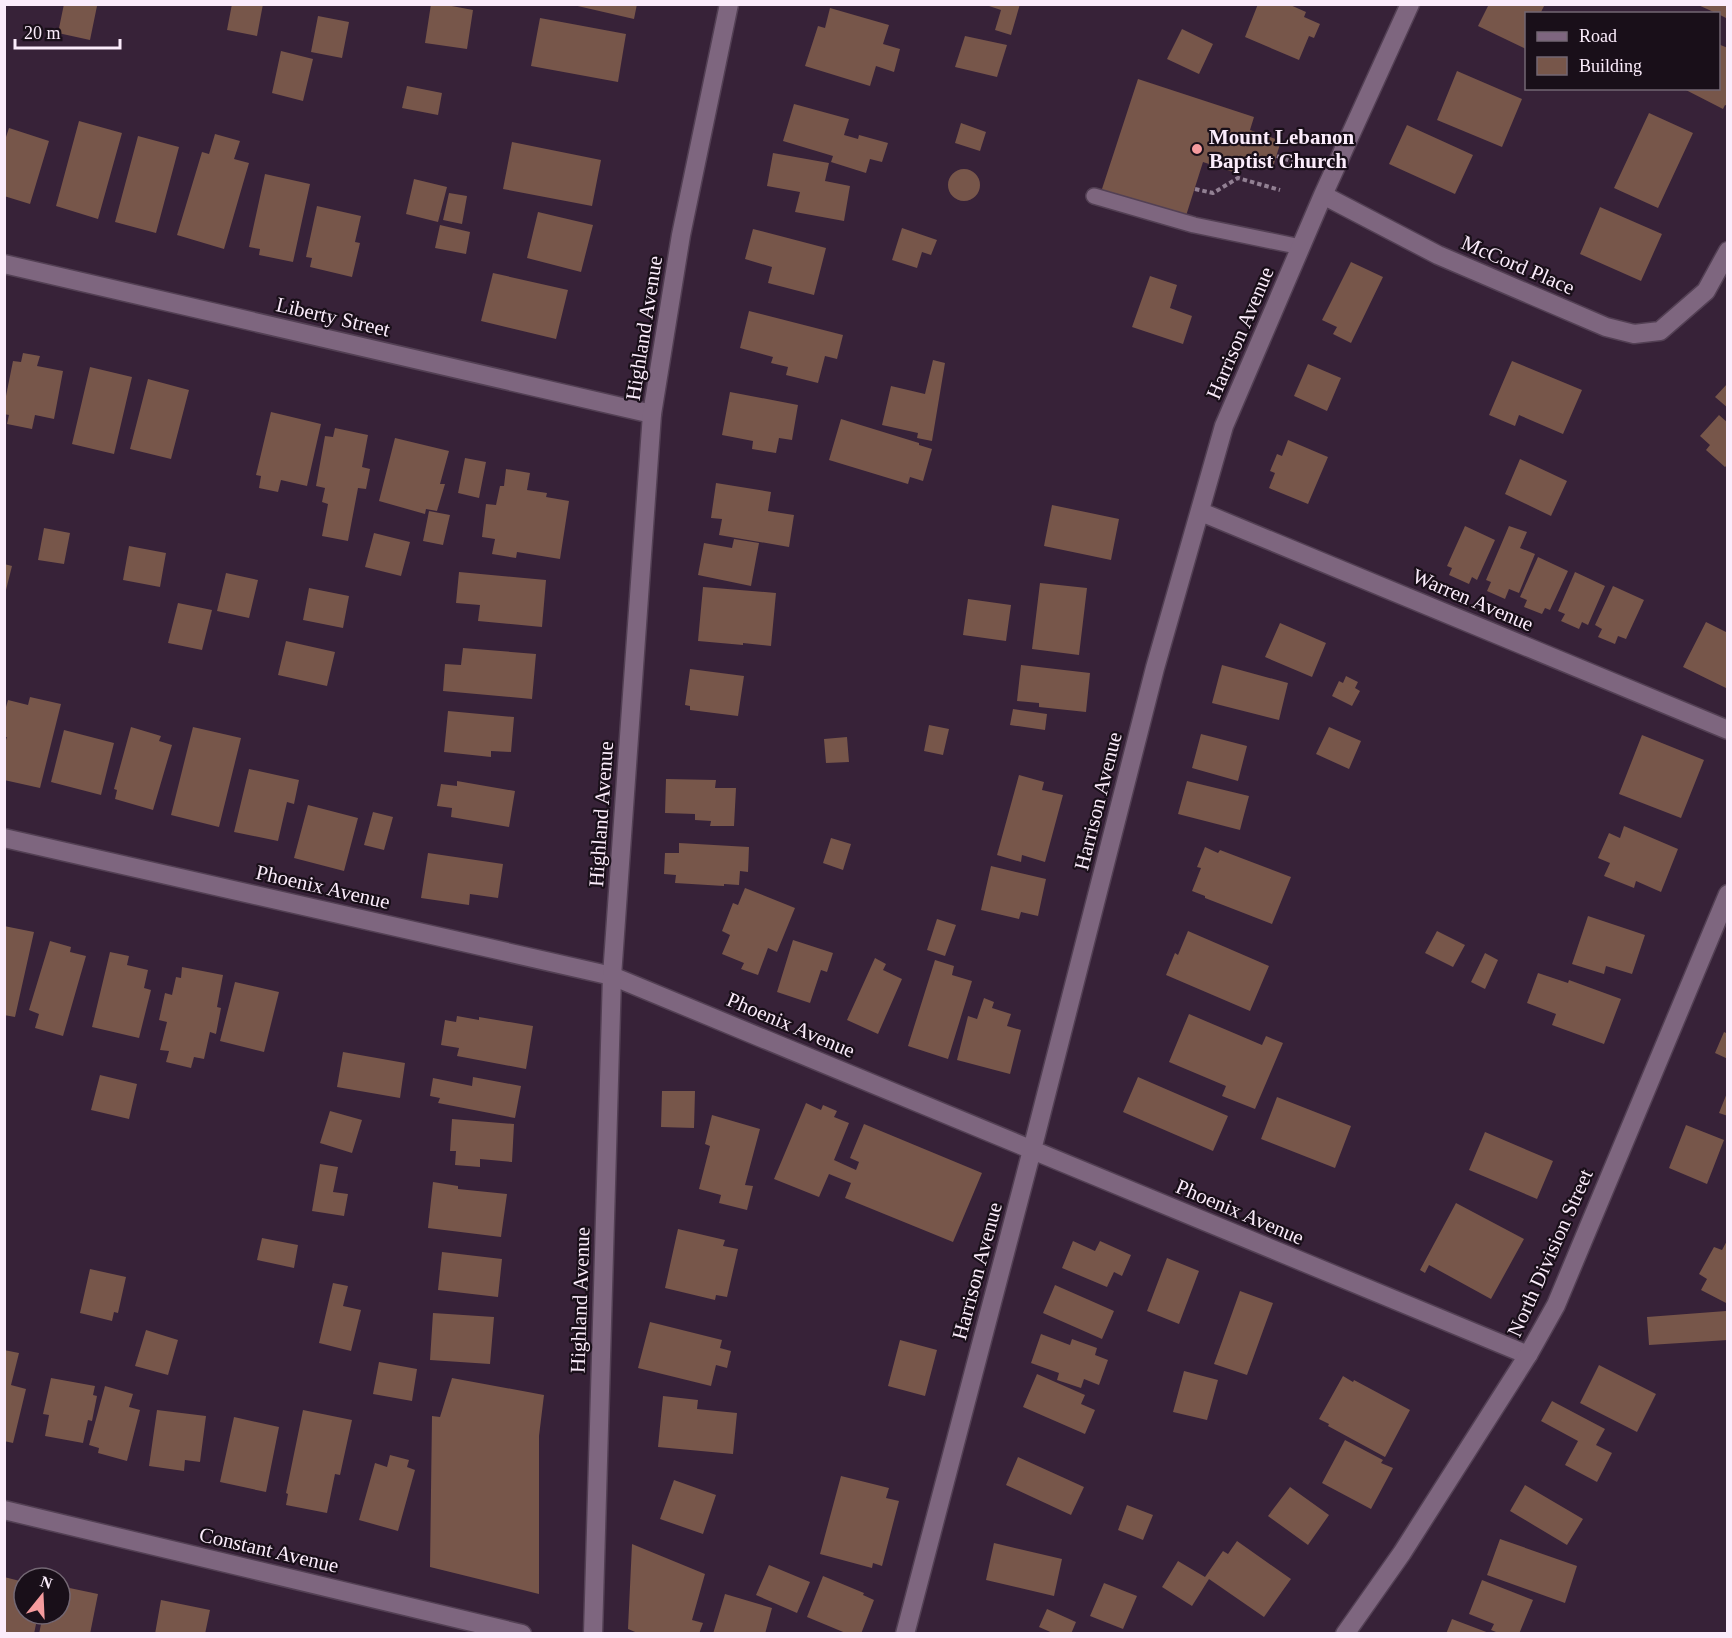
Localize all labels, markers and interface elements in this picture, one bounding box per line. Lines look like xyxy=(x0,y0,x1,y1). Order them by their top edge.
scale bar xyxy=(15,12,120,50)
legend xyxy=(1525,12,1720,90)
text: 20 m xyxy=(24,23,61,43)
text: Road xyxy=(1579,26,1617,46)
text: Building xyxy=(1579,56,1642,76)
place label: Mount Lebanon Baptist Church xyxy=(1209,125,1355,173)
marker: Mount Lebanon Baptist Church xyxy=(1190,142,1204,156)
street label: McCord Place xyxy=(1458,230,1578,300)
street label: Highland Avenue xyxy=(621,254,667,402)
street label: Harrison Avenue xyxy=(1201,263,1279,403)
street label: Liberty Street xyxy=(274,292,392,342)
street label: Warren Avenue xyxy=(1409,564,1537,636)
street label: Harrison Avenue xyxy=(1069,730,1127,872)
street label: Highland Avenue xyxy=(584,740,618,888)
street label: Phoenix Avenue xyxy=(254,860,392,914)
street label: Phoenix Avenue xyxy=(723,987,859,1063)
street label: North Division Street xyxy=(1502,1165,1598,1340)
street label: Phoenix Avenue xyxy=(1172,1174,1308,1250)
street label: Harrison Avenue xyxy=(947,1200,1007,1342)
street label: Highland Avenue xyxy=(565,1227,595,1373)
street label: Constant Avenue xyxy=(197,1522,341,1578)
north arrow xyxy=(12,1566,72,1626)
text: N xyxy=(38,1572,55,1592)

